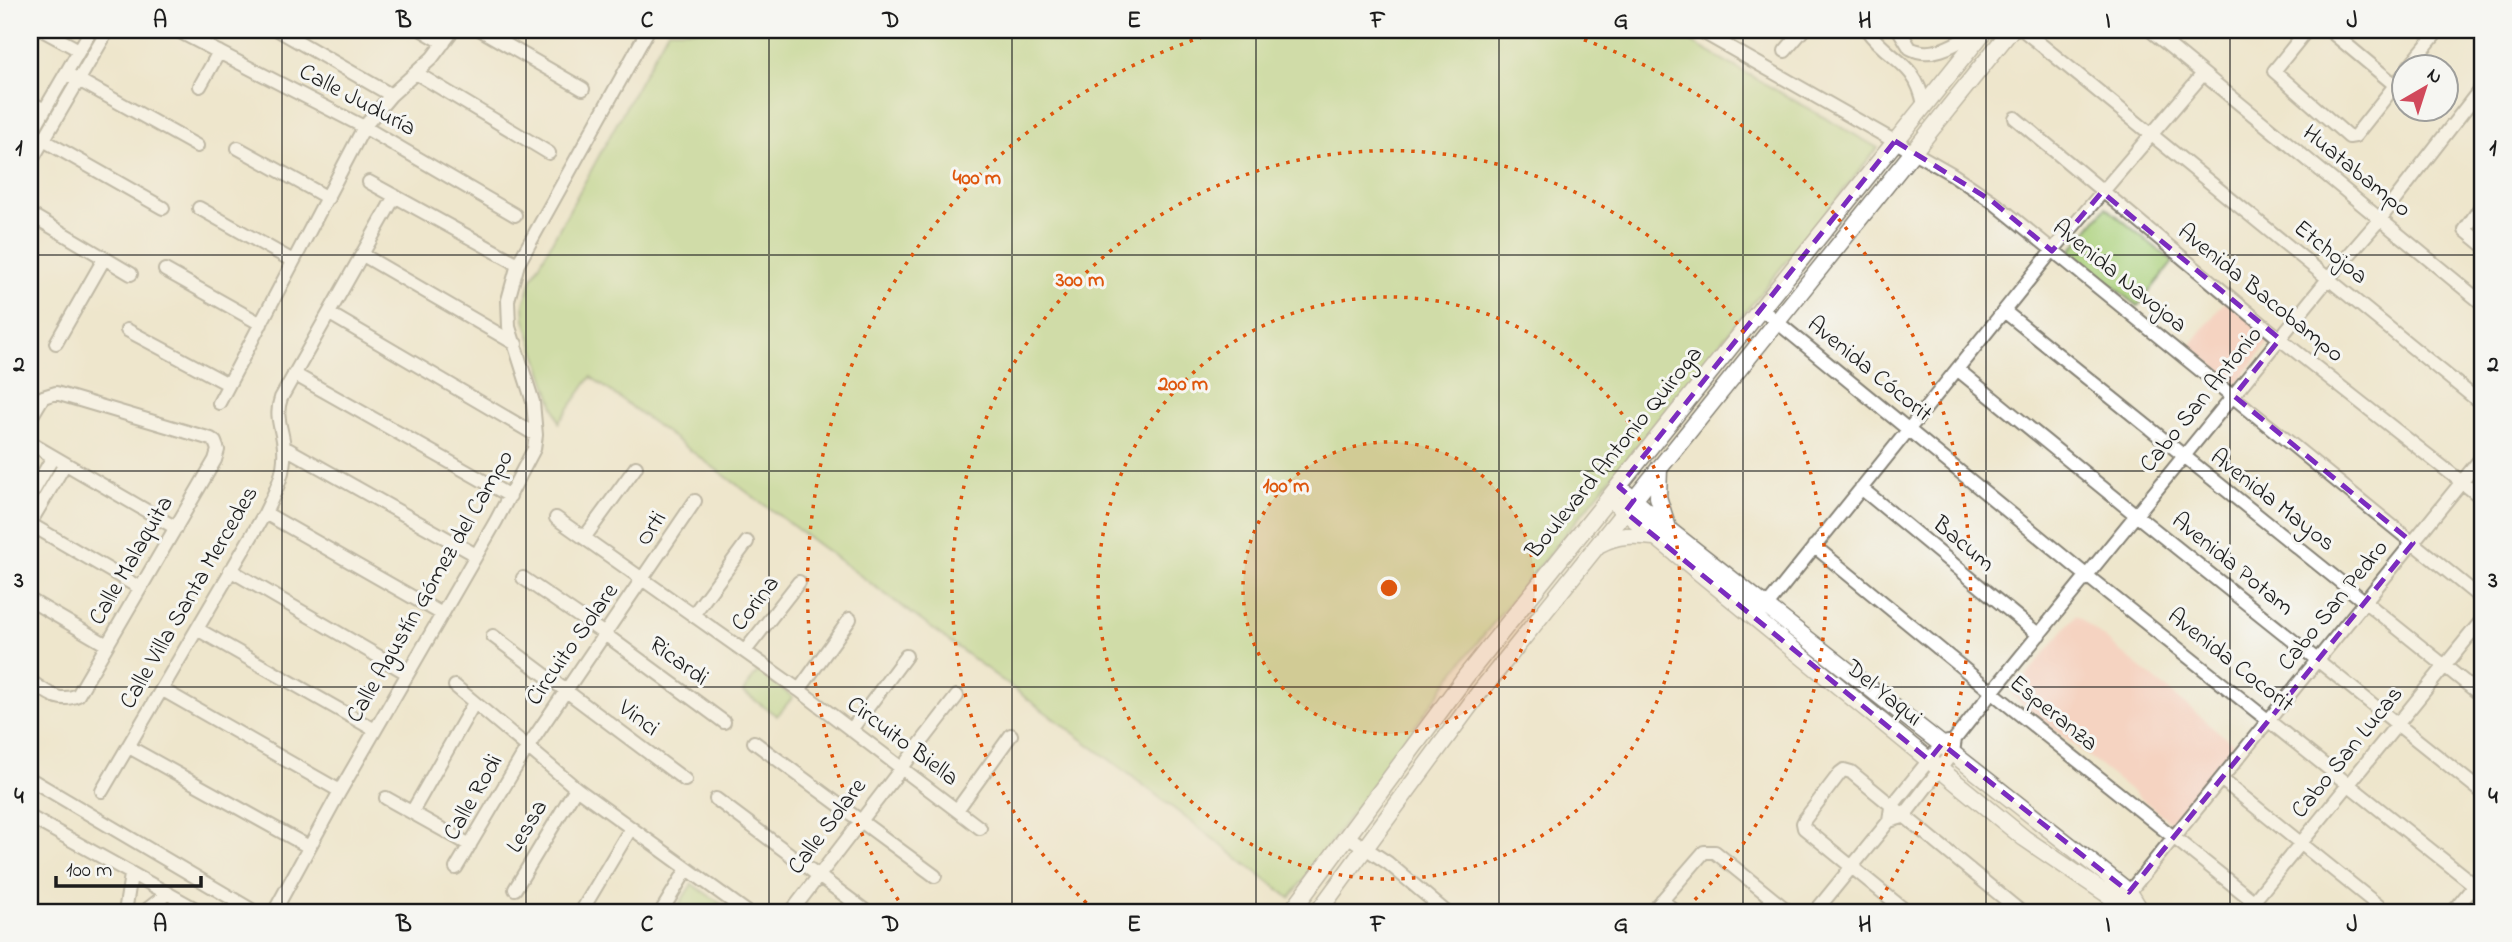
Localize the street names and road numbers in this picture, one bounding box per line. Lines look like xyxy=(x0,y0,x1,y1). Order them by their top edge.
street label: Calle Juduría xyxy=(292,55,422,147)
street label: Huatabampo xyxy=(2294,117,2418,227)
street label: Avenida Navojoa xyxy=(2044,212,2194,342)
street label: Etchojoa xyxy=(2285,212,2375,294)
street label: Avenida Bacobampo xyxy=(2169,216,2351,372)
street label: Avenida Cócorit xyxy=(1799,308,1939,432)
street label: Cabo San Antonio xyxy=(2132,319,2272,481)
street label: Boulevard Antonio Quiroga xyxy=(1517,339,1712,568)
street label: Avenida Mayos xyxy=(2201,441,2342,562)
street label: Calle Agustín Gómez del Campo xyxy=(338,444,524,730)
street label: Calle Villa Santa Mercedes xyxy=(112,480,268,716)
street label: Calle Malaquita xyxy=(81,490,183,632)
street label: Orti xyxy=(628,505,676,553)
street label: Avenida Potam xyxy=(2163,505,2301,625)
street label: Bacum xyxy=(1923,508,2002,582)
street label: Cabo San Pedro xyxy=(2270,533,2398,679)
street label: Corina xyxy=(723,569,789,639)
street label: Circuito Solare xyxy=(518,576,628,713)
street label: Avenida Cocorit xyxy=(2159,600,2301,722)
street label: Ricardi xyxy=(641,628,715,696)
street label: Del Yaqui xyxy=(1836,651,1929,736)
street label: Esperanza xyxy=(2001,667,2105,761)
street label: Cabo San Lucas xyxy=(2283,679,2413,827)
street label: Circuito Biella xyxy=(839,688,965,796)
street label: Vinci xyxy=(609,691,666,746)
street label: Calle Rodi xyxy=(435,748,513,848)
street label: Calle Solare xyxy=(780,771,876,883)
street label: Lessa xyxy=(498,794,558,860)

